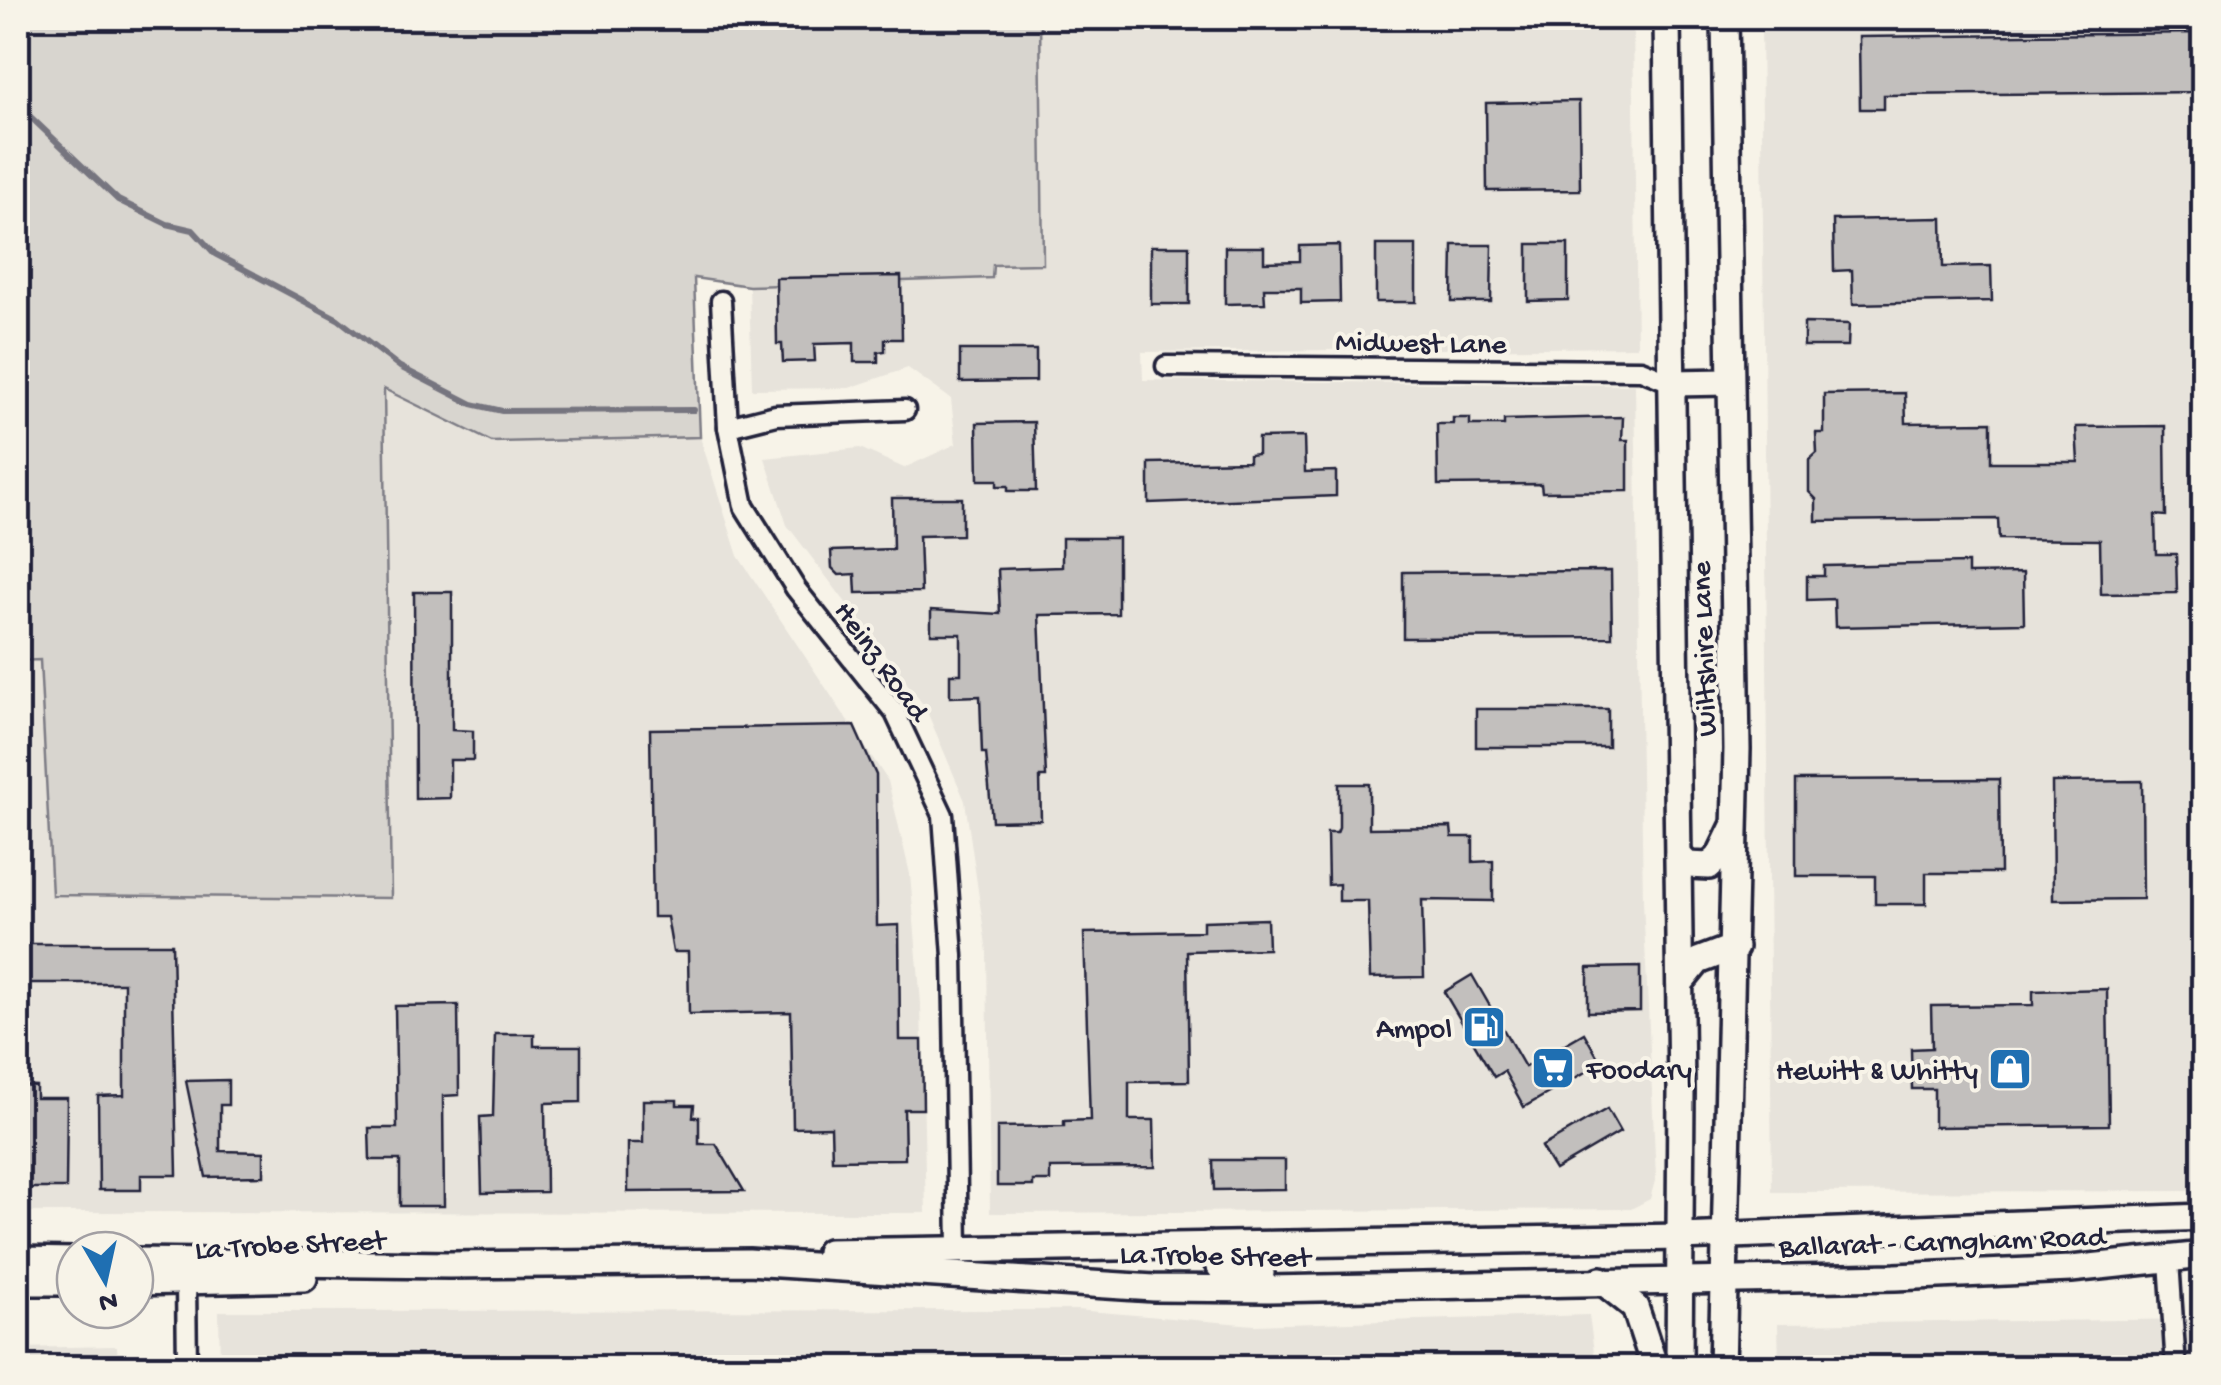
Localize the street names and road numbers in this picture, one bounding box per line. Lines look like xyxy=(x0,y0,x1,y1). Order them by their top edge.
street label: Midwest Lane xyxy=(1335,327,1507,365)
street label: Wiltshire Lane xyxy=(1686,560,1727,737)
street label: Heinz Road xyxy=(824,596,936,731)
street label: Ballarat - Carngham Road xyxy=(1777,1221,2108,1268)
street label: La Trobe Street xyxy=(194,1225,389,1270)
street label: La Trobe Street xyxy=(1119,1239,1313,1278)

